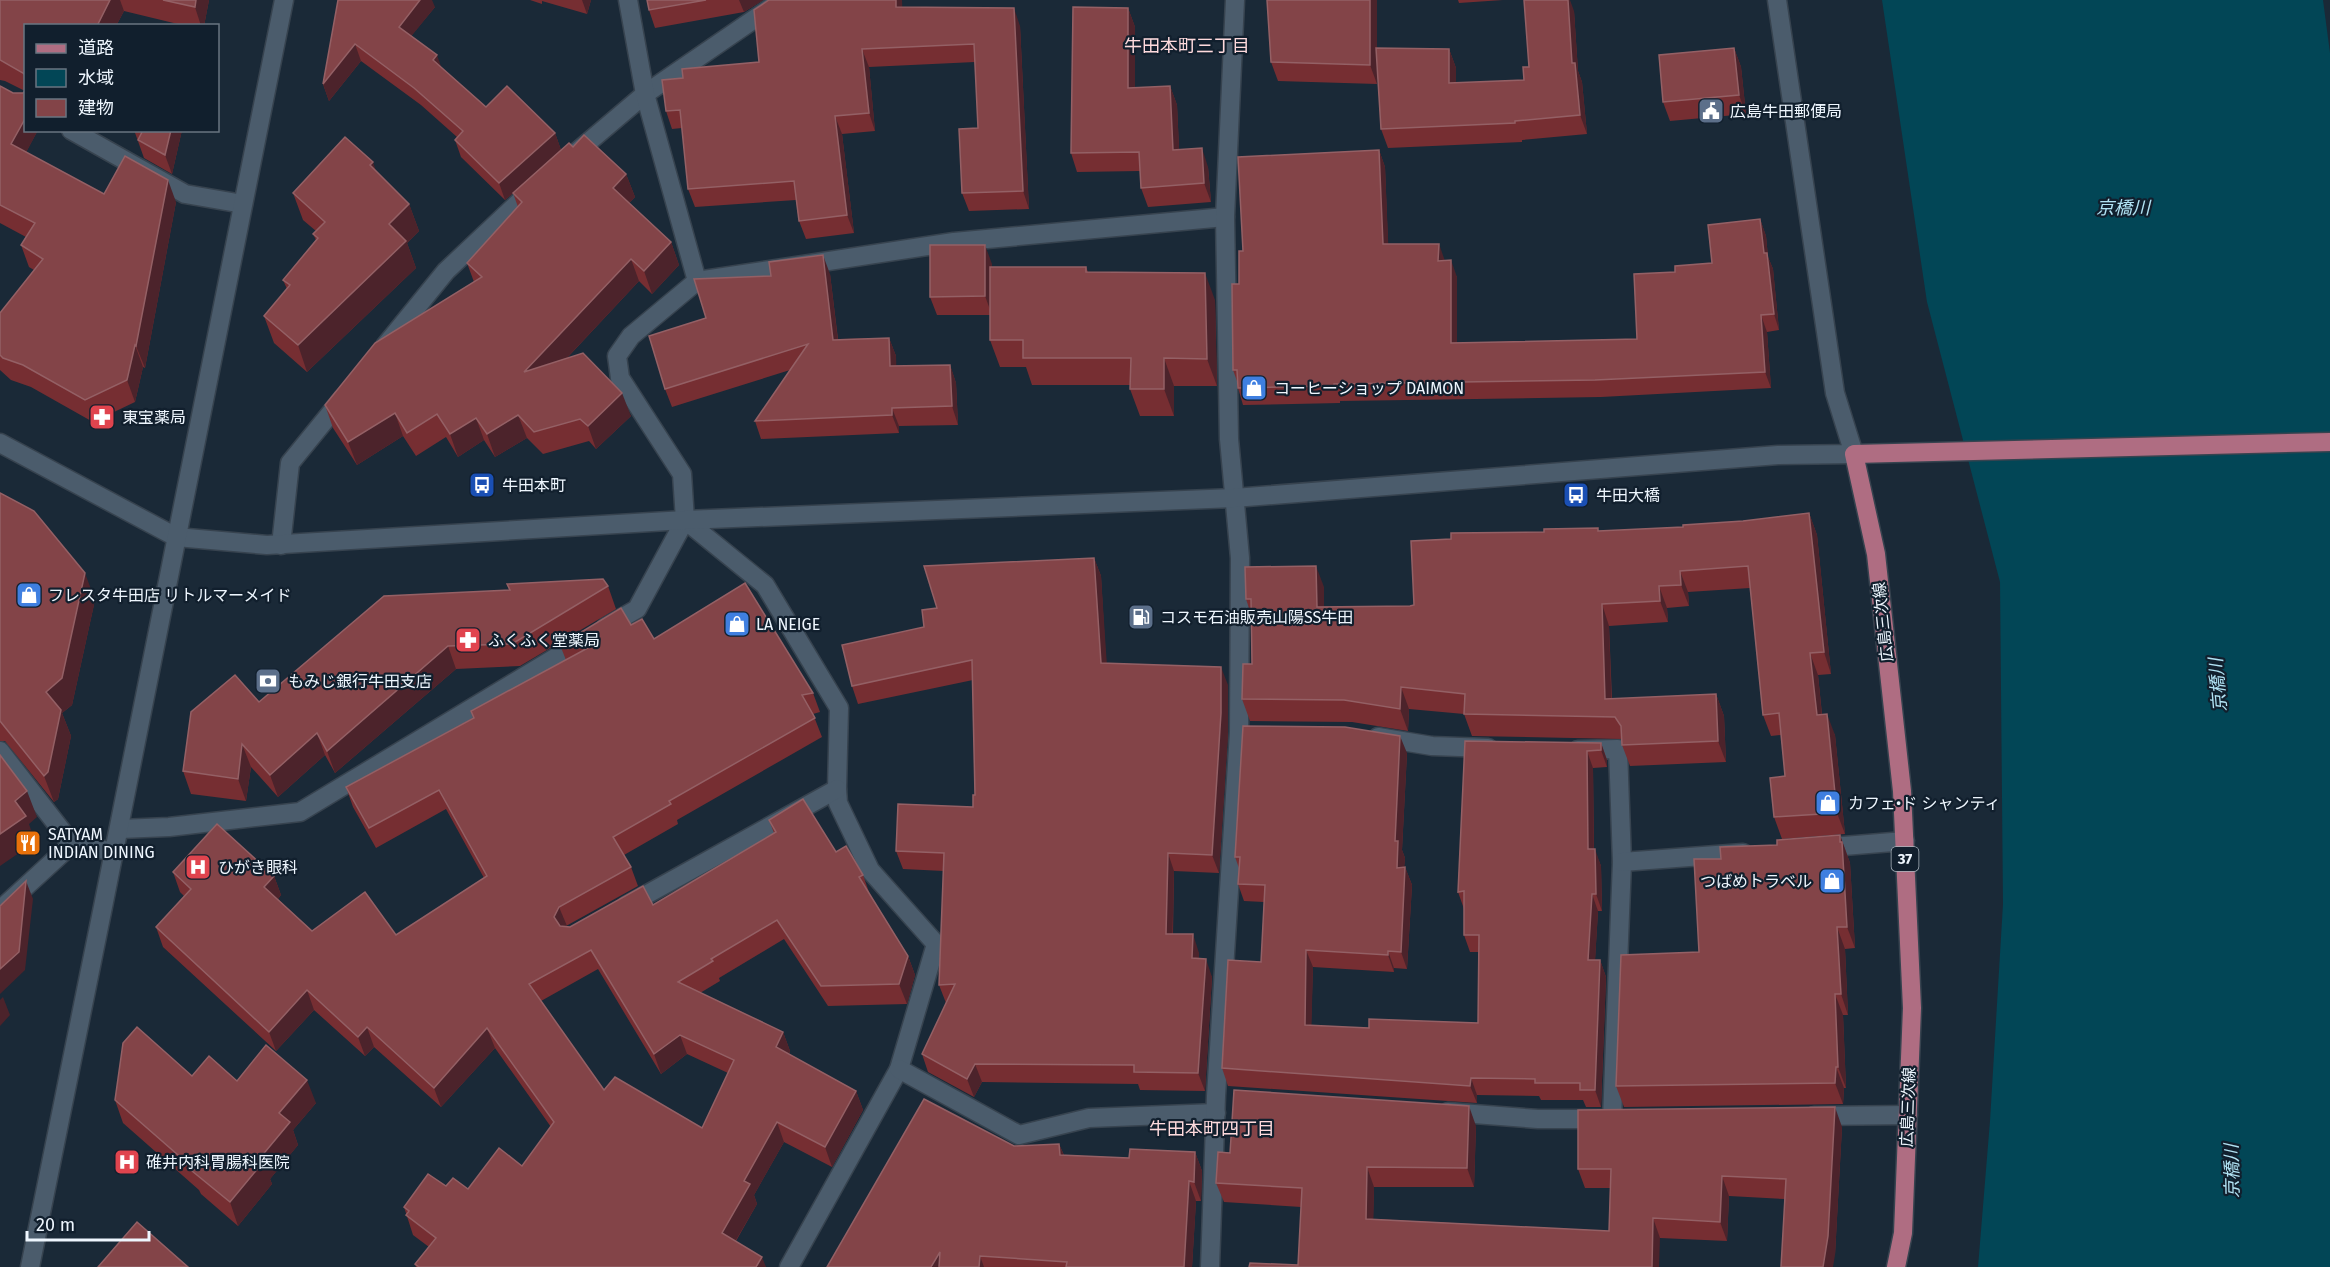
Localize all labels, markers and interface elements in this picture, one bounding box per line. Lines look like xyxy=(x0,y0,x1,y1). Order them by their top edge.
legend xyxy=(24,24,219,132)
district label: 牛田本町三丁目 xyxy=(1124,35,1250,57)
text: 道路 xyxy=(78,37,114,59)
text: 水域 xyxy=(78,67,114,89)
public building icon: 広島牛田郵便局 xyxy=(1696,96,1726,126)
text: 建物 xyxy=(78,97,114,119)
place label: 広島牛田郵便局 xyxy=(1730,102,1842,121)
water label: 京橋川 xyxy=(2096,197,2152,219)
shop icon: コーヒーショップ DAIMON xyxy=(1239,373,1269,403)
place label: コーヒーショップ DAIMON xyxy=(1274,379,1464,398)
pharmacy icon: 東宝薬局 xyxy=(87,402,117,432)
place label: 東宝薬局 xyxy=(122,408,186,427)
bus stop icon: 牛田本町 xyxy=(467,470,497,500)
place label: 牛田本町 xyxy=(502,476,566,495)
bus stop icon: 牛田大橋 xyxy=(1561,480,1591,510)
place label: 牛田大橋 xyxy=(1596,486,1660,505)
shop icon: フレスタ牛田店 リトルマーメイド xyxy=(14,580,44,610)
street label: 広島三次線 xyxy=(1869,581,1897,663)
place label: フレスタ牛田店 リトルマーメイド xyxy=(48,586,292,605)
fuel station icon: コスモ石油販売山陽SS牛田 xyxy=(1126,602,1156,632)
place label: コスモ石油販売山陽SS牛田 xyxy=(1160,608,1353,627)
shop icon: LA NEIGE xyxy=(722,609,752,639)
place label: LA NEIGE xyxy=(756,615,820,634)
pharmacy icon: ふくふく堂薬局 xyxy=(453,625,483,655)
place label: ふくふく堂薬局 xyxy=(488,631,600,650)
water label: 京橋川 xyxy=(2205,655,2231,713)
bank icon: もみじ銀行牛田支店 xyxy=(253,666,283,696)
place label: もみじ銀行牛田支店 xyxy=(288,672,432,691)
shop icon: カフェ•ド シャンティ xyxy=(1813,788,1843,818)
place label: カフェ•ド シャンティ xyxy=(1848,794,2000,813)
place label: SATYAM INDIAN DINING xyxy=(48,825,155,862)
restaurant icon: SATYAM INDIAN DINING xyxy=(13,828,43,858)
road number: 37 xyxy=(1892,847,1918,871)
hospital icon: ひがき眼科 xyxy=(183,852,213,882)
place label: ひがき眼科 xyxy=(218,858,298,877)
shop icon: つばめトラベル xyxy=(1817,866,1847,896)
place label: つばめトラベル xyxy=(1700,872,1812,891)
street label: 広島三次線 xyxy=(1897,1067,1919,1147)
district label: 牛田本町四丁目 xyxy=(1149,1118,1275,1140)
water label: 京橋川 xyxy=(2220,1142,2243,1198)
hospital icon: 碓井内科胃腸科医院 xyxy=(112,1147,142,1177)
place label: 碓井内科胃腸科医院 xyxy=(146,1153,290,1172)
scale bar xyxy=(27,1204,148,1242)
text: 20 m xyxy=(36,1214,75,1236)

